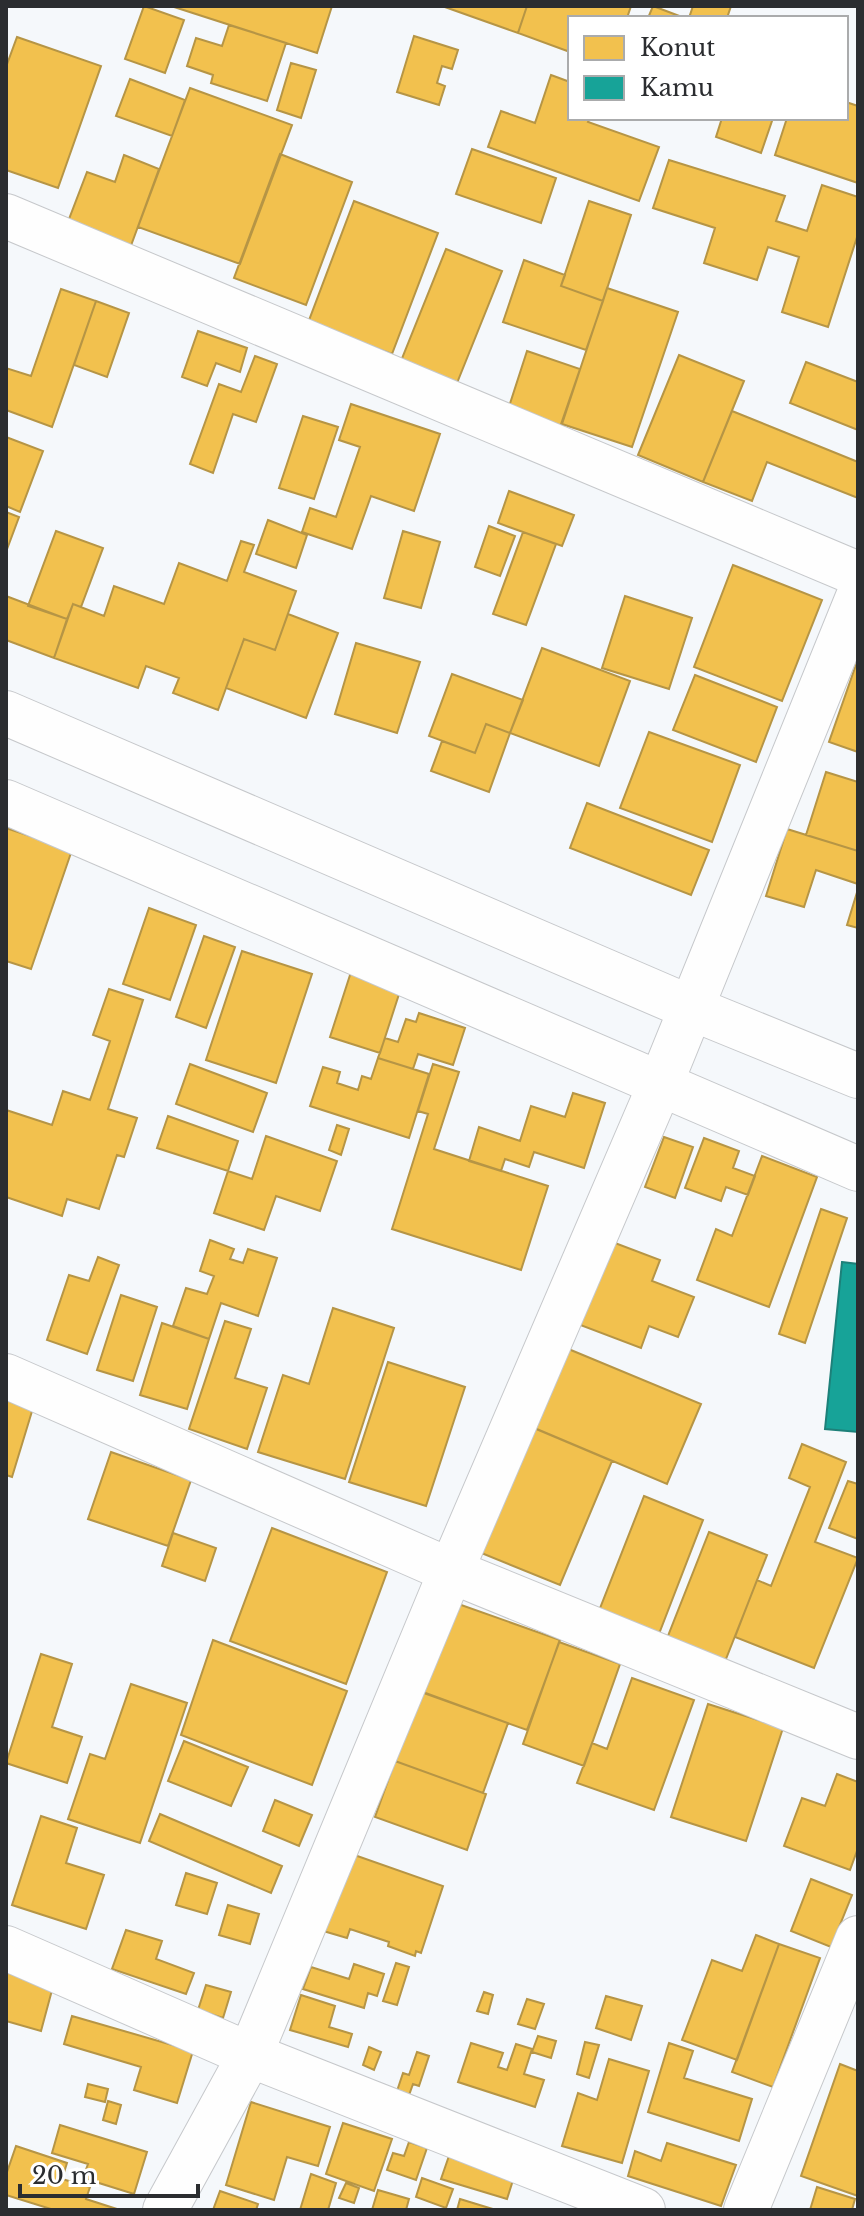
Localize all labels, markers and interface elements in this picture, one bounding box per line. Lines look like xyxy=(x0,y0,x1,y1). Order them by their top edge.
legend xyxy=(568,16,848,120)
text: Konut xyxy=(640,33,715,62)
text: Kamu xyxy=(640,73,714,102)
scale bar xyxy=(20,2148,198,2198)
text: 20 m xyxy=(32,2161,97,2190)

